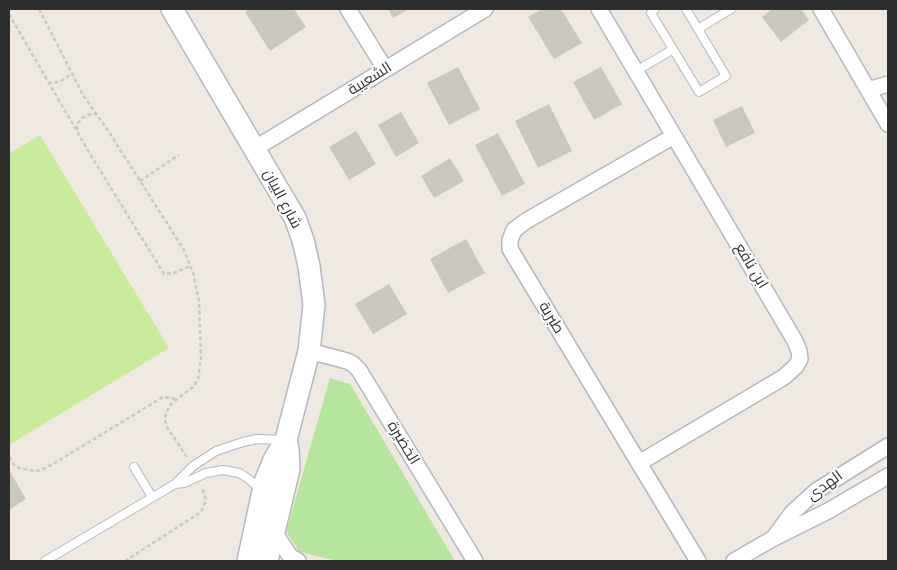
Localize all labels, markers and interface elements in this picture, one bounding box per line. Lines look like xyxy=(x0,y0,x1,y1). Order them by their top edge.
street label: الشعيبة xyxy=(345,59,395,99)
street label: شارع البيان xyxy=(259,166,305,232)
street label: ابن نافع xyxy=(730,240,772,292)
street label: طبرية xyxy=(535,299,567,337)
street label: الخضيرة xyxy=(383,418,423,468)
street label: الهدى xyxy=(804,467,846,505)

